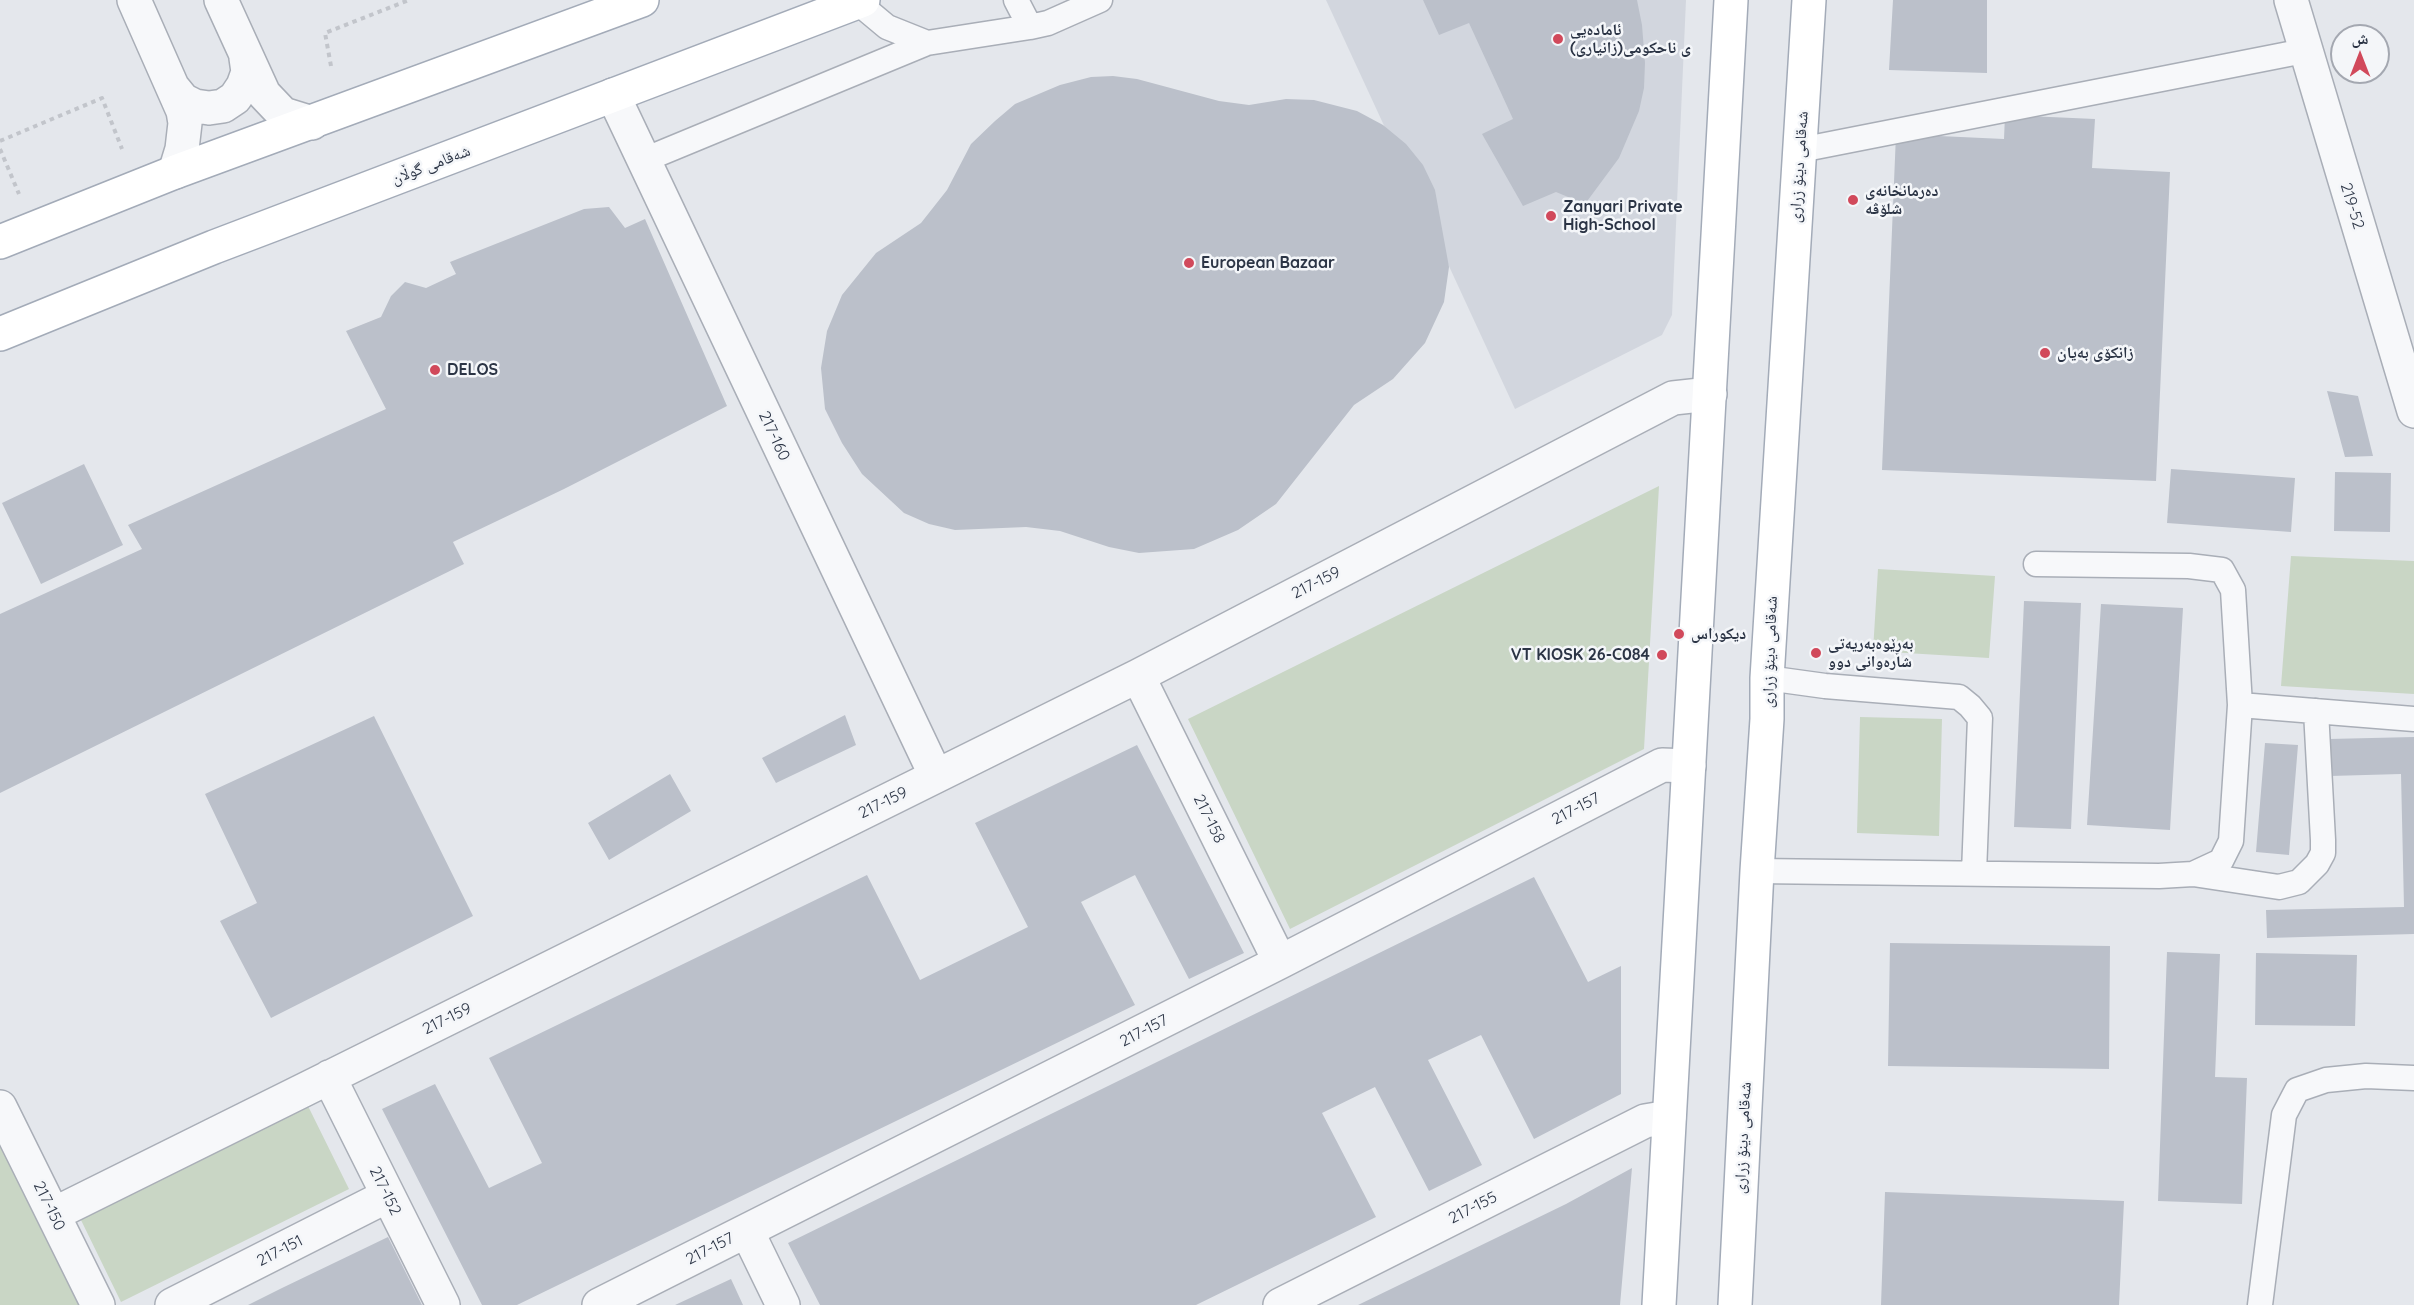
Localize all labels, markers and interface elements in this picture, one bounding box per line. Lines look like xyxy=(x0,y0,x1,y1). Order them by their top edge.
place label: ئامادەیی (زانیاری)ی ناحکومی xyxy=(1570,20,1691,58)
north arrow xyxy=(2330,24,2390,84)
text: ش xyxy=(2352,28,2368,48)
marker: ئامادەیی (زانیاری)ی ناحکومی xyxy=(1551,32,1565,46)
street label: شەقامی دینۆ زراری xyxy=(1786,110,1812,224)
street label: شەقامی گوڵان xyxy=(389,141,473,189)
street label: 219-52 xyxy=(2336,180,2368,232)
place label: دەرمانخانەی شلۆڤە xyxy=(1865,181,1939,219)
marker: دەرمانخانەی شلۆڤە xyxy=(1846,193,1860,207)
place label: Zanyari Private High-School xyxy=(1563,197,1683,235)
marker: Zanyari Private High-School xyxy=(1544,209,1558,223)
place label: European Bazaar xyxy=(1201,253,1335,273)
marker: European Bazaar xyxy=(1182,256,1196,270)
place label: زانکۆی بەیان xyxy=(2057,343,2134,363)
marker: زانکۆی بەیان xyxy=(2038,346,2052,360)
place label: DELOS xyxy=(447,360,498,380)
marker: DELOS xyxy=(428,363,442,377)
street label: 217-160 xyxy=(754,408,794,464)
street label: 217-159 xyxy=(1288,563,1344,603)
street label: شەقامی دینۆ زراری xyxy=(1758,596,1782,708)
place label: ديكوراس xyxy=(1691,624,1746,644)
marker: ديكوراس xyxy=(1672,627,1686,641)
place label: بەڕێوەبەریەتی شارەوانی دوو xyxy=(1828,634,1913,672)
place label: VT KIOSK 26-C084 xyxy=(1511,645,1650,665)
marker: بەڕێوەبەریەتی شارەوانی دوو xyxy=(1809,646,1823,660)
marker: VT KIOSK 26-C084 xyxy=(1655,648,1669,662)
street label: 217-159 xyxy=(855,783,911,823)
street label: 217-157 xyxy=(1549,789,1603,829)
street label: 217-158 xyxy=(1189,792,1229,846)
street label: 217-159 xyxy=(419,999,475,1039)
street label: 217-157 xyxy=(1117,1011,1171,1051)
street label: شەقامی دینۆ زراری xyxy=(1730,1082,1756,1194)
street label: 217-152 xyxy=(365,1163,405,1219)
street label: 217-150 xyxy=(29,1178,69,1234)
street label: 217-155 xyxy=(1446,1188,1500,1228)
street label: 217-157 xyxy=(683,1229,737,1269)
street label: 217-151 xyxy=(254,1231,306,1271)

